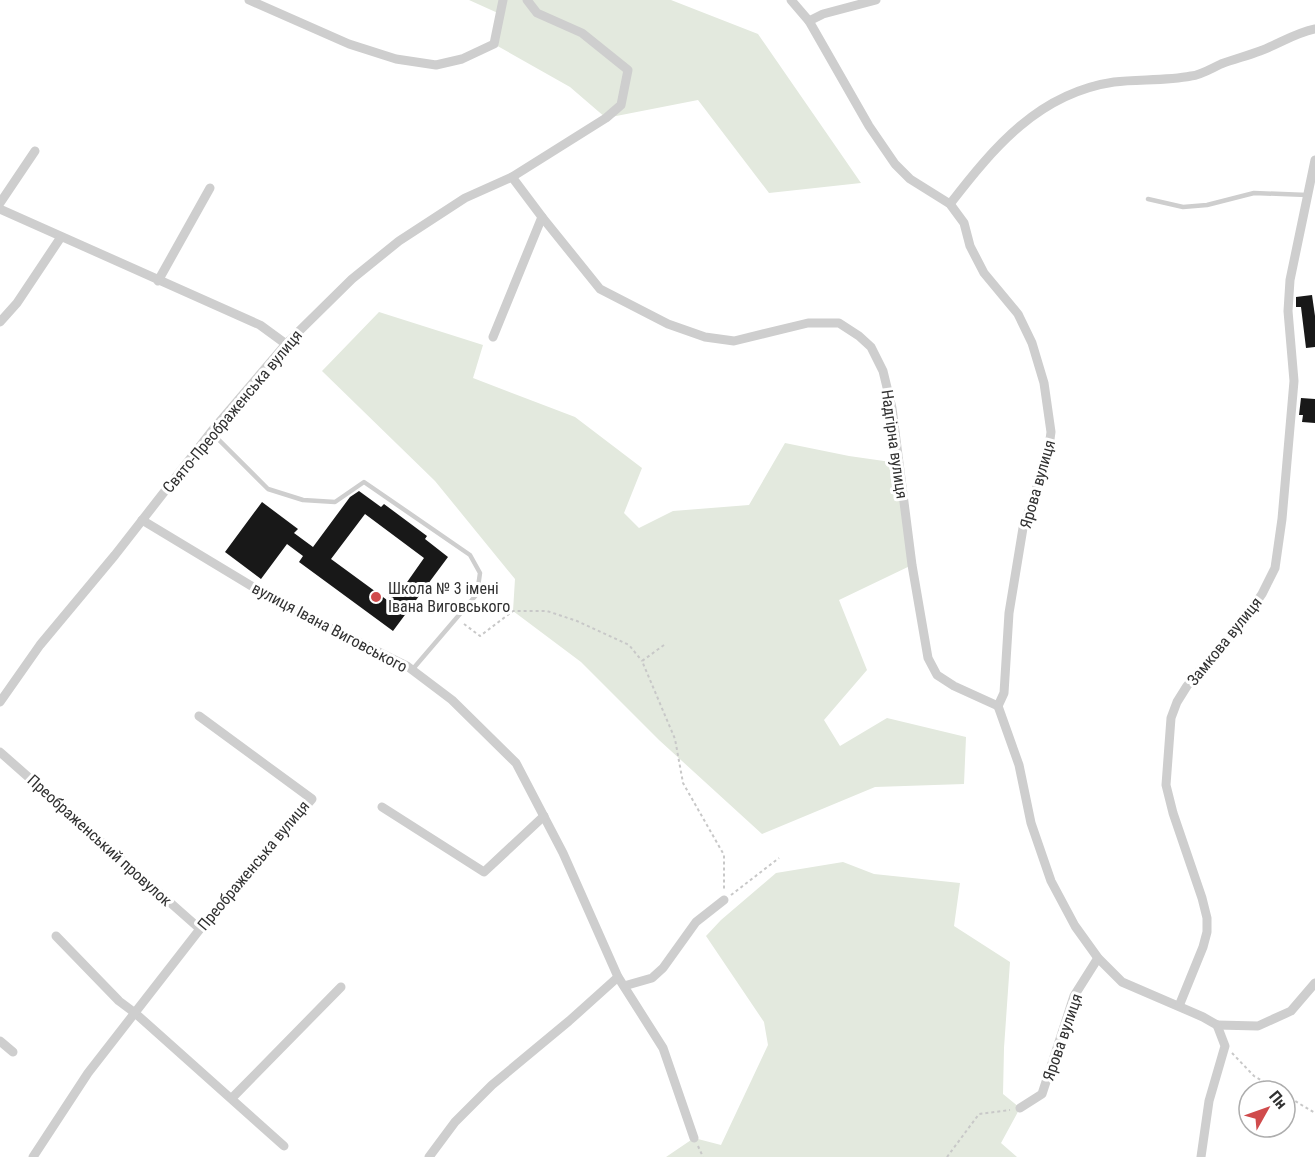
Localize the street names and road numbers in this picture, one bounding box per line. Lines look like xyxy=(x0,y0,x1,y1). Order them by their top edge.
street label: Свято-Преображенська вулиця xyxy=(159,326,306,497)
street label: Надгірна вулиця xyxy=(877,388,912,500)
street label: Ярова вулиця xyxy=(1016,438,1059,531)
street label: вулиця Івана Виговського xyxy=(249,578,411,676)
street label: Замкова вулиця xyxy=(1183,593,1266,689)
street label: Преображенський провулок xyxy=(24,771,176,910)
street label: Преображенська вулиця xyxy=(194,797,313,934)
street label: Ярова вулиця xyxy=(1039,991,1086,1083)

